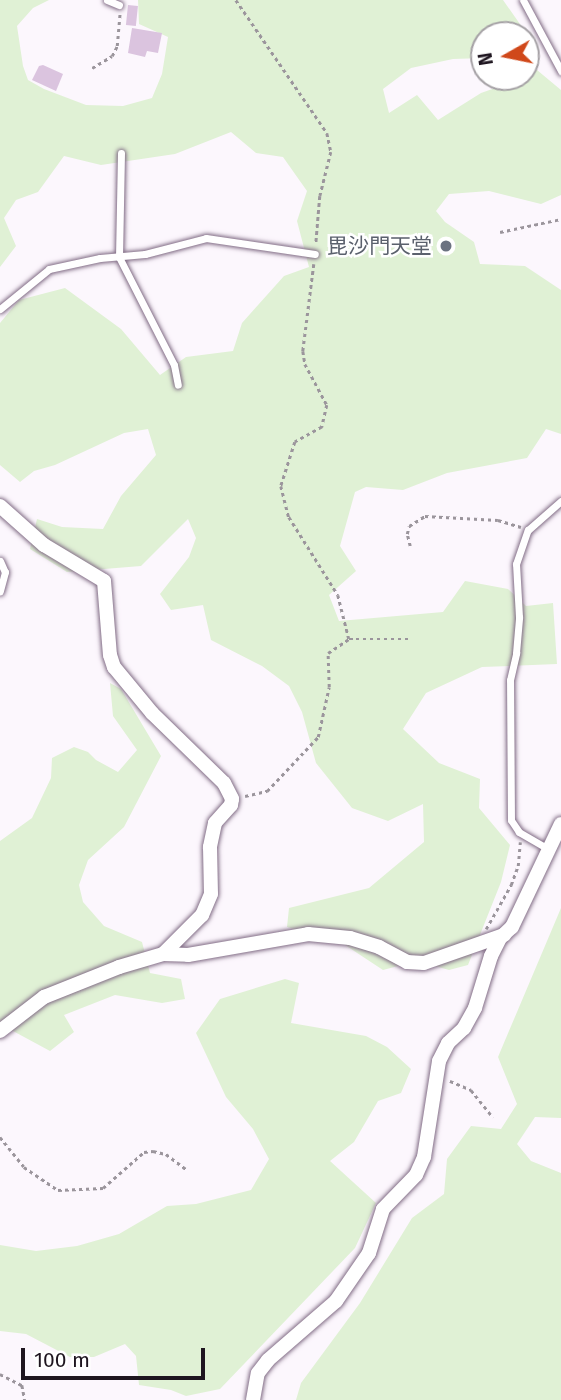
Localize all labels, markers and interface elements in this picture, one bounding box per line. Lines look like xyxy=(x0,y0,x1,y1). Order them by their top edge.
north arrow xyxy=(470,21,540,91)
text: N xyxy=(473,51,498,67)
place label: 毘沙門天堂 xyxy=(327,233,432,259)
marker: 毘沙門天堂 xyxy=(438,238,454,254)
scale bar xyxy=(24,1334,208,1378)
text: 100 m xyxy=(34,1347,90,1373)

